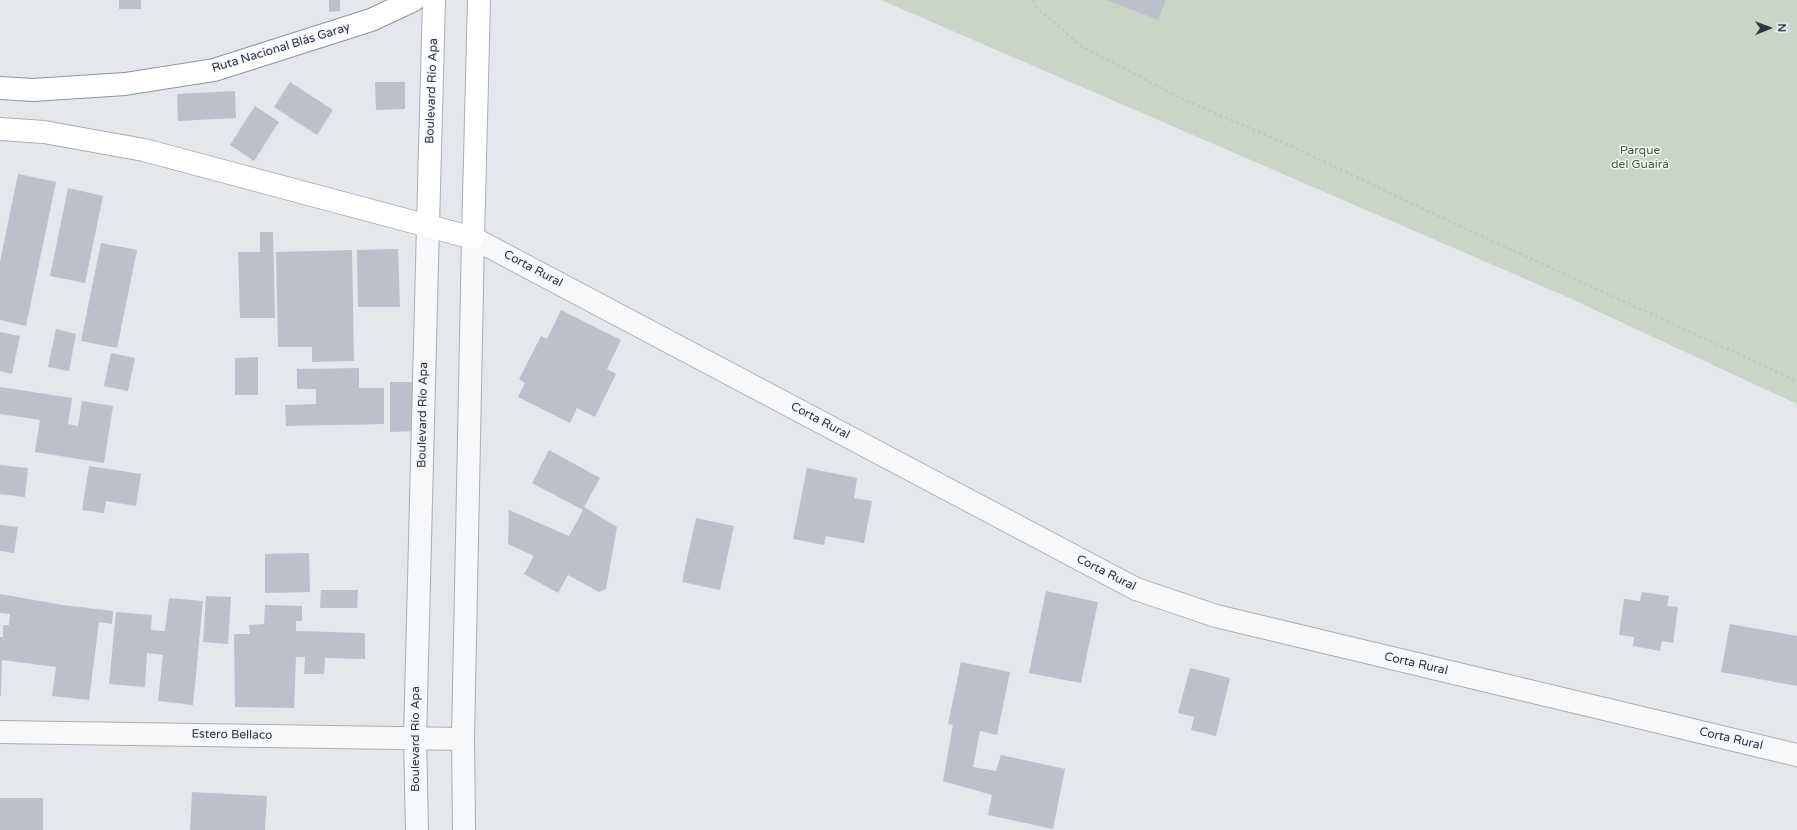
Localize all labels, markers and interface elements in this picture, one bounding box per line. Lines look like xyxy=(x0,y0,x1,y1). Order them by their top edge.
north arrow xyxy=(1749,8,1789,48)
street label: Ruta Nacional Blás Garay xyxy=(210,20,352,76)
text: N xyxy=(1775,23,1788,32)
street label: Boulevard Río Apa xyxy=(423,38,441,144)
park label: Parque del Guairá xyxy=(1611,144,1669,172)
street label: Corta Rural xyxy=(501,247,565,291)
street label: Boulevard Río Apa xyxy=(415,362,431,468)
street label: Corta Rural xyxy=(788,399,852,443)
street label: Corta Rural xyxy=(1074,552,1138,594)
street label: Corta Rural xyxy=(1383,650,1449,678)
street label: Boulevard Río Apa xyxy=(409,686,423,792)
street label: Corta Rural xyxy=(1698,725,1764,753)
street label: Estero Bellaco xyxy=(191,727,273,743)

